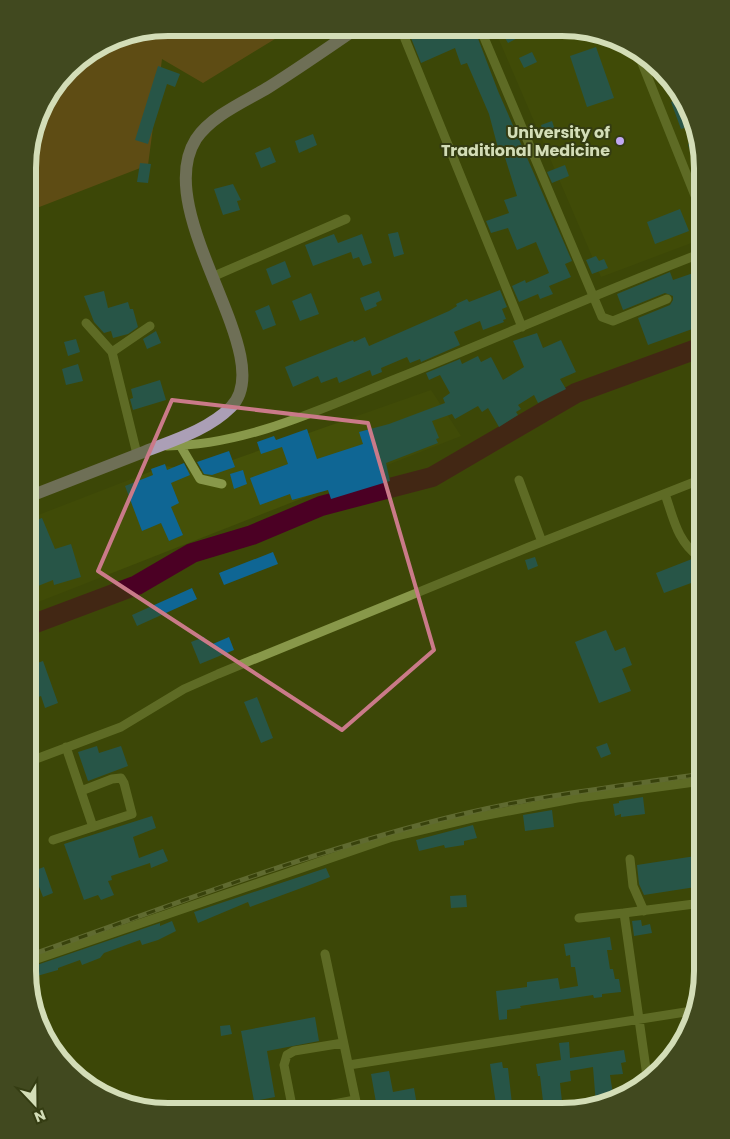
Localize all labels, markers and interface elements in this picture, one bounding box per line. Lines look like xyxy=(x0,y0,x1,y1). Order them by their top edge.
place label: University of Traditional Medicine xyxy=(441,121,610,162)
marker: University of Traditional Medicine xyxy=(614,135,626,147)
north arrow xyxy=(10,1079,60,1129)
text: N xyxy=(31,1105,48,1127)

